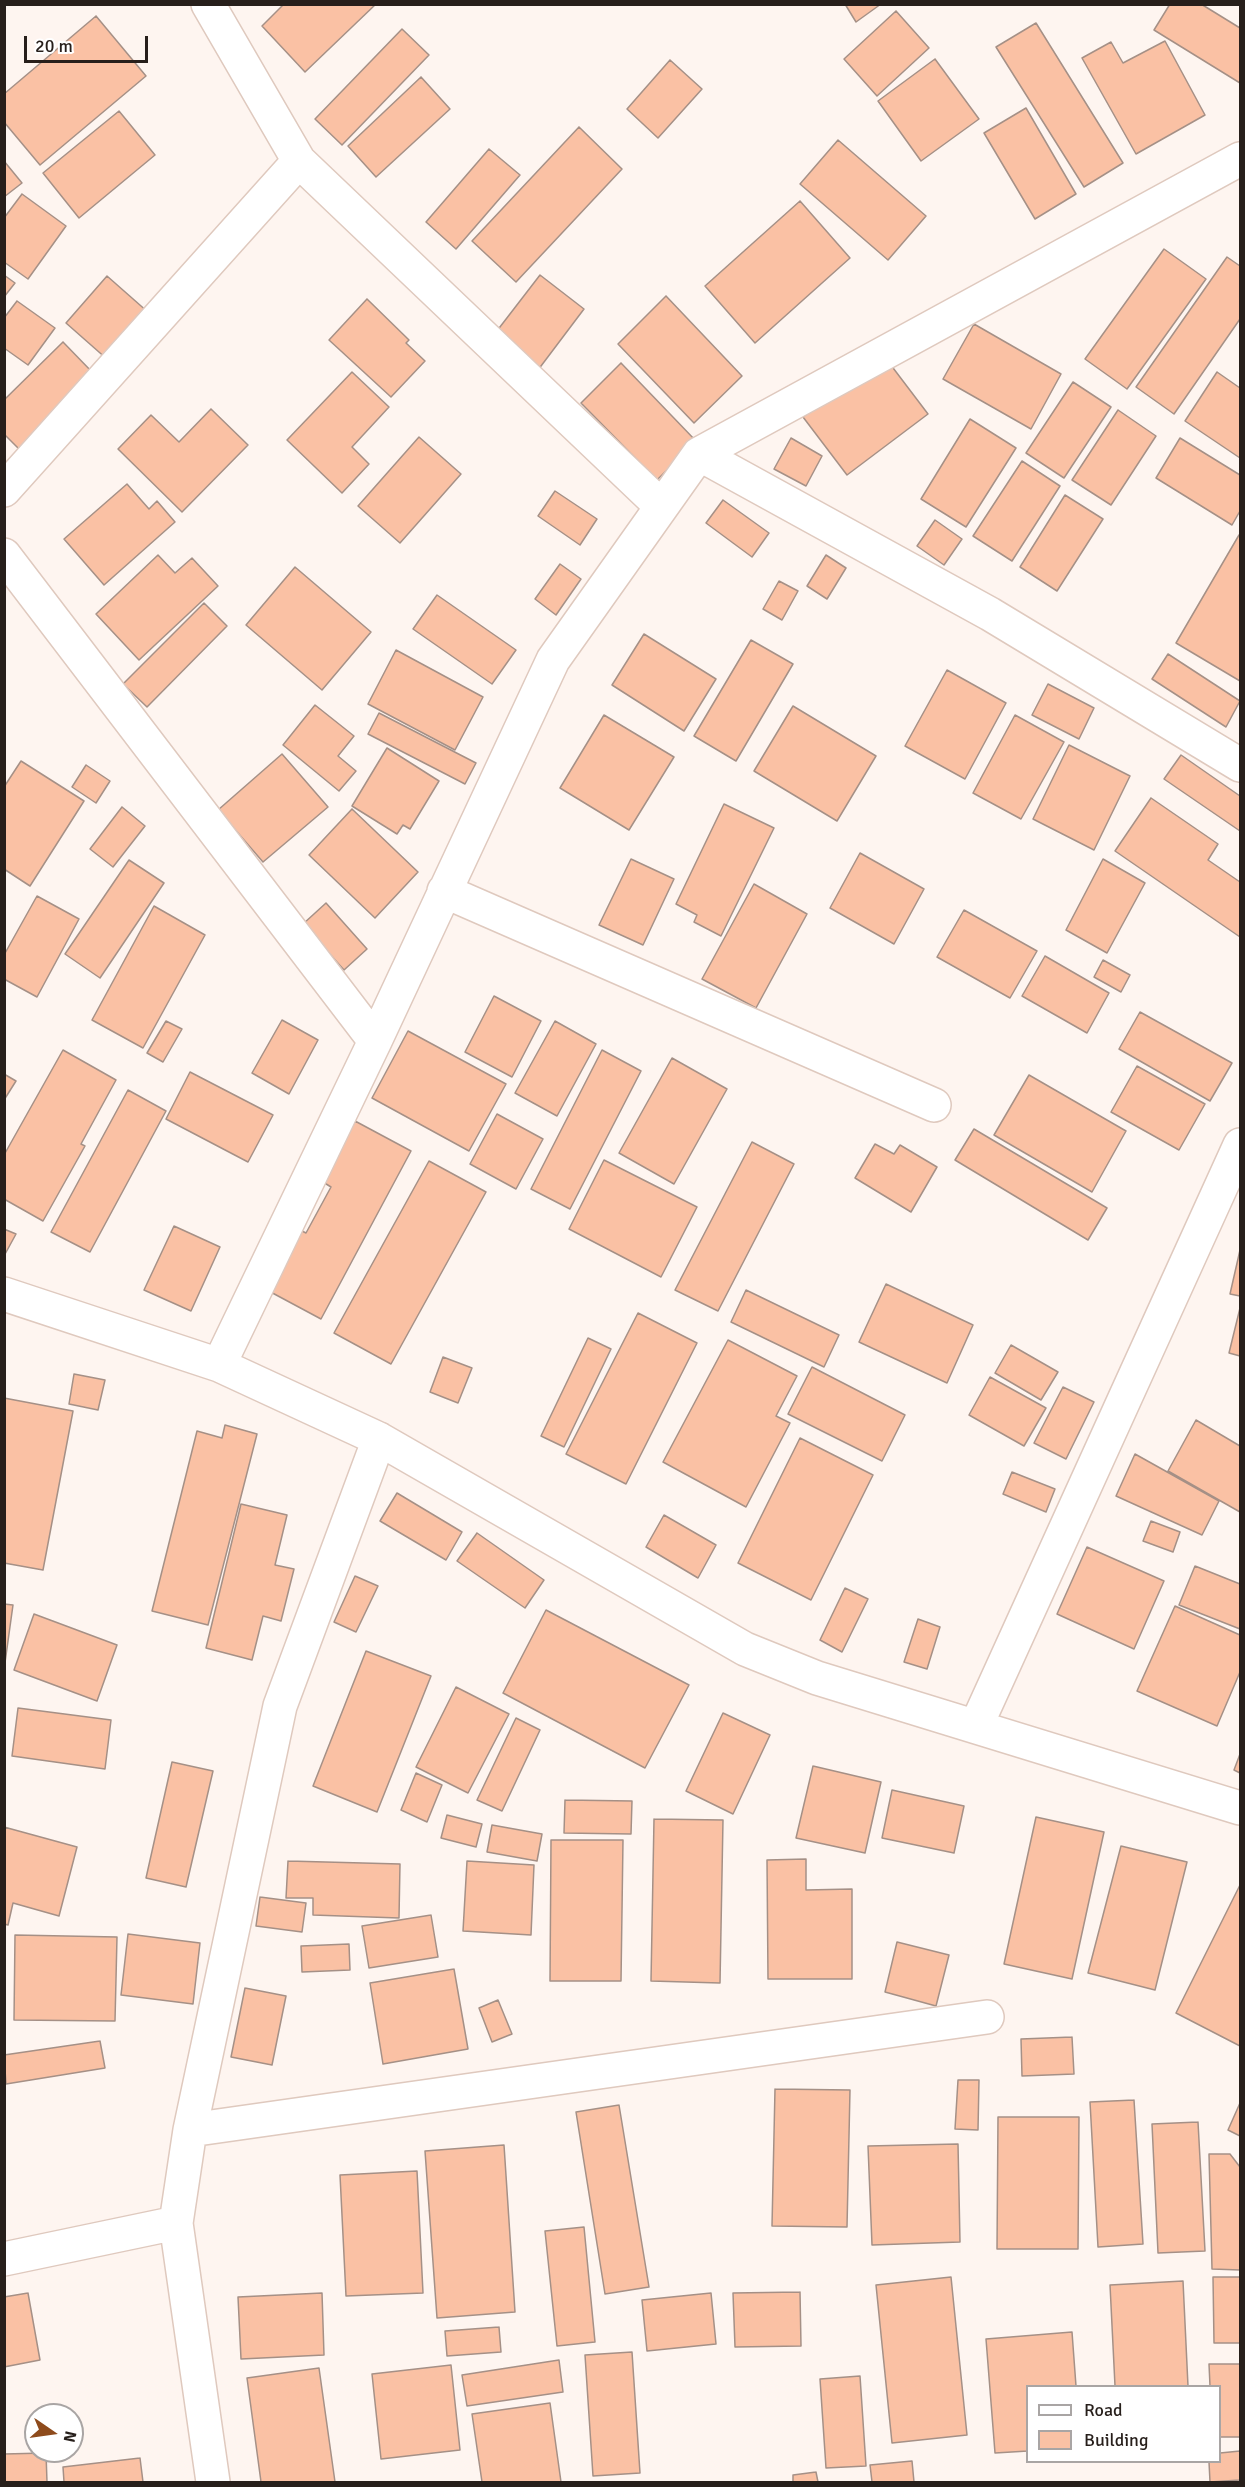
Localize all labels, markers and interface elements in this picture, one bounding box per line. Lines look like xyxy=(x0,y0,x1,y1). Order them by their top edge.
scale bar xyxy=(27,24,152,62)
text: 20 m xyxy=(35,35,73,57)
legend xyxy=(1026,2385,1221,2463)
text: Road xyxy=(1084,2399,1123,2421)
north arrow xyxy=(24,2403,84,2463)
text: N xyxy=(59,2429,81,2444)
text: Building xyxy=(1084,2429,1148,2451)

